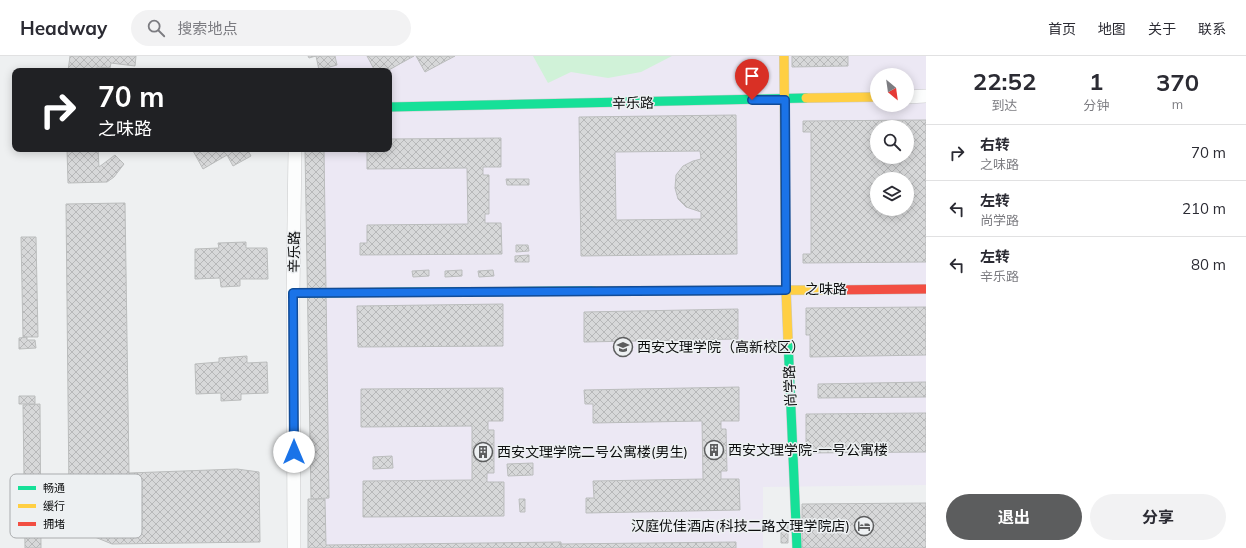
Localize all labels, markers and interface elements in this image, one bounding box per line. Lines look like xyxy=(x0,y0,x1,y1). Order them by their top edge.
search box xyxy=(131,10,411,46)
text: Headway xyxy=(20,16,107,40)
icon: search xyxy=(145,17,167,39)
text: 搜索地点 xyxy=(177,19,237,38)
text: 首页 xyxy=(1048,20,1076,38)
text: 地图 xyxy=(1098,20,1126,38)
text: 关于 xyxy=(1148,20,1176,38)
text: 联系 xyxy=(1198,20,1226,38)
pin xyxy=(735,59,769,100)
icon: arrive xyxy=(741,65,763,87)
text: 22:52 xyxy=(973,66,1036,96)
text: 1 xyxy=(1089,66,1103,96)
text: 370 xyxy=(1156,67,1199,97)
north arrow xyxy=(870,68,914,112)
map controls xyxy=(870,68,914,216)
text: 70 m xyxy=(98,79,164,114)
icon: right xyxy=(32,84,84,136)
street label: 辛乐路 xyxy=(612,94,654,112)
text: m xyxy=(1172,96,1183,112)
text: 到达 xyxy=(992,97,1018,113)
text: 分钟 xyxy=(1083,97,1109,113)
text: 之味路 xyxy=(98,117,152,140)
button: search xyxy=(870,120,914,164)
text: 右转 xyxy=(980,135,1010,154)
icon: right xyxy=(946,142,968,164)
text: 70 m xyxy=(1191,143,1226,162)
text: 之味路 xyxy=(980,156,1019,172)
button: layers xyxy=(870,172,914,216)
text: 左转 xyxy=(980,191,1010,210)
icon: left xyxy=(946,198,968,220)
text: 210 m xyxy=(1182,199,1226,218)
text: 尚学路 xyxy=(980,212,1019,228)
street label: 辛乐路 xyxy=(285,231,303,273)
text: 左转 xyxy=(980,247,1010,266)
icon: left xyxy=(946,254,968,276)
text: 80 m xyxy=(1191,255,1226,274)
text: 辛乐路 xyxy=(980,268,1019,284)
street label: 之味路 xyxy=(805,280,847,298)
school or university icon: 西安文理学院（高新校区） xyxy=(612,336,634,358)
place label: 西安文理学院（高新校区） xyxy=(637,338,805,356)
street label: 尚学路 xyxy=(780,365,800,407)
position arrow xyxy=(273,431,315,473)
building icon: 西安文理学院-一号公寓楼 xyxy=(703,439,725,461)
building icon: 西安文理学院二号公寓楼(男生) xyxy=(472,441,494,463)
place label: 西安文理学院-一号公寓楼 xyxy=(728,441,888,459)
place label: 西安文理学院二号公寓楼(男生) xyxy=(497,443,688,461)
legend xyxy=(10,474,142,538)
text: 畅通 xyxy=(43,481,65,495)
button: 退出 xyxy=(946,494,1082,540)
button: 分享 xyxy=(1090,494,1226,540)
text: 缓行 xyxy=(43,499,65,513)
hotel icon: 汉庭优佳酒店(科技二路文理学院店) xyxy=(853,515,875,537)
text: 拥堵 xyxy=(43,517,65,531)
place label: 汉庭优佳酒店(科技二路文理学院店) xyxy=(631,517,850,535)

